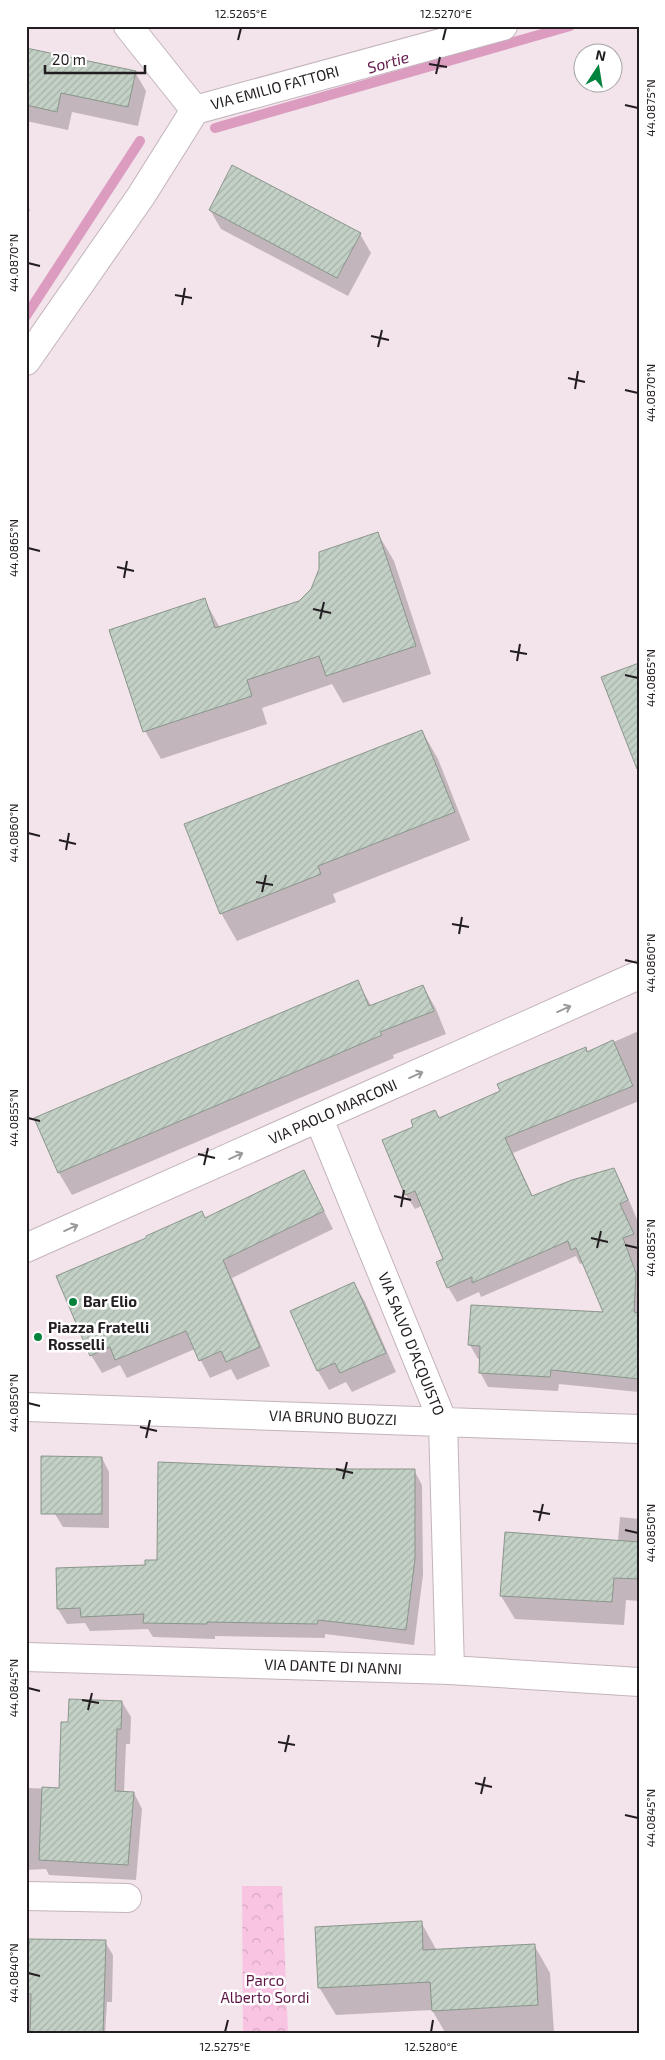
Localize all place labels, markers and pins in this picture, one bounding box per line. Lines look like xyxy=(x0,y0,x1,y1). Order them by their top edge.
place label: Bar Elio xyxy=(83,1292,137,1310)
marker: Bar Elio xyxy=(67,1296,79,1308)
place label: Piazza Fratelli Rosselli xyxy=(48,1318,149,1353)
marker: Piazza Fratelli Rosselli xyxy=(32,1331,44,1343)

